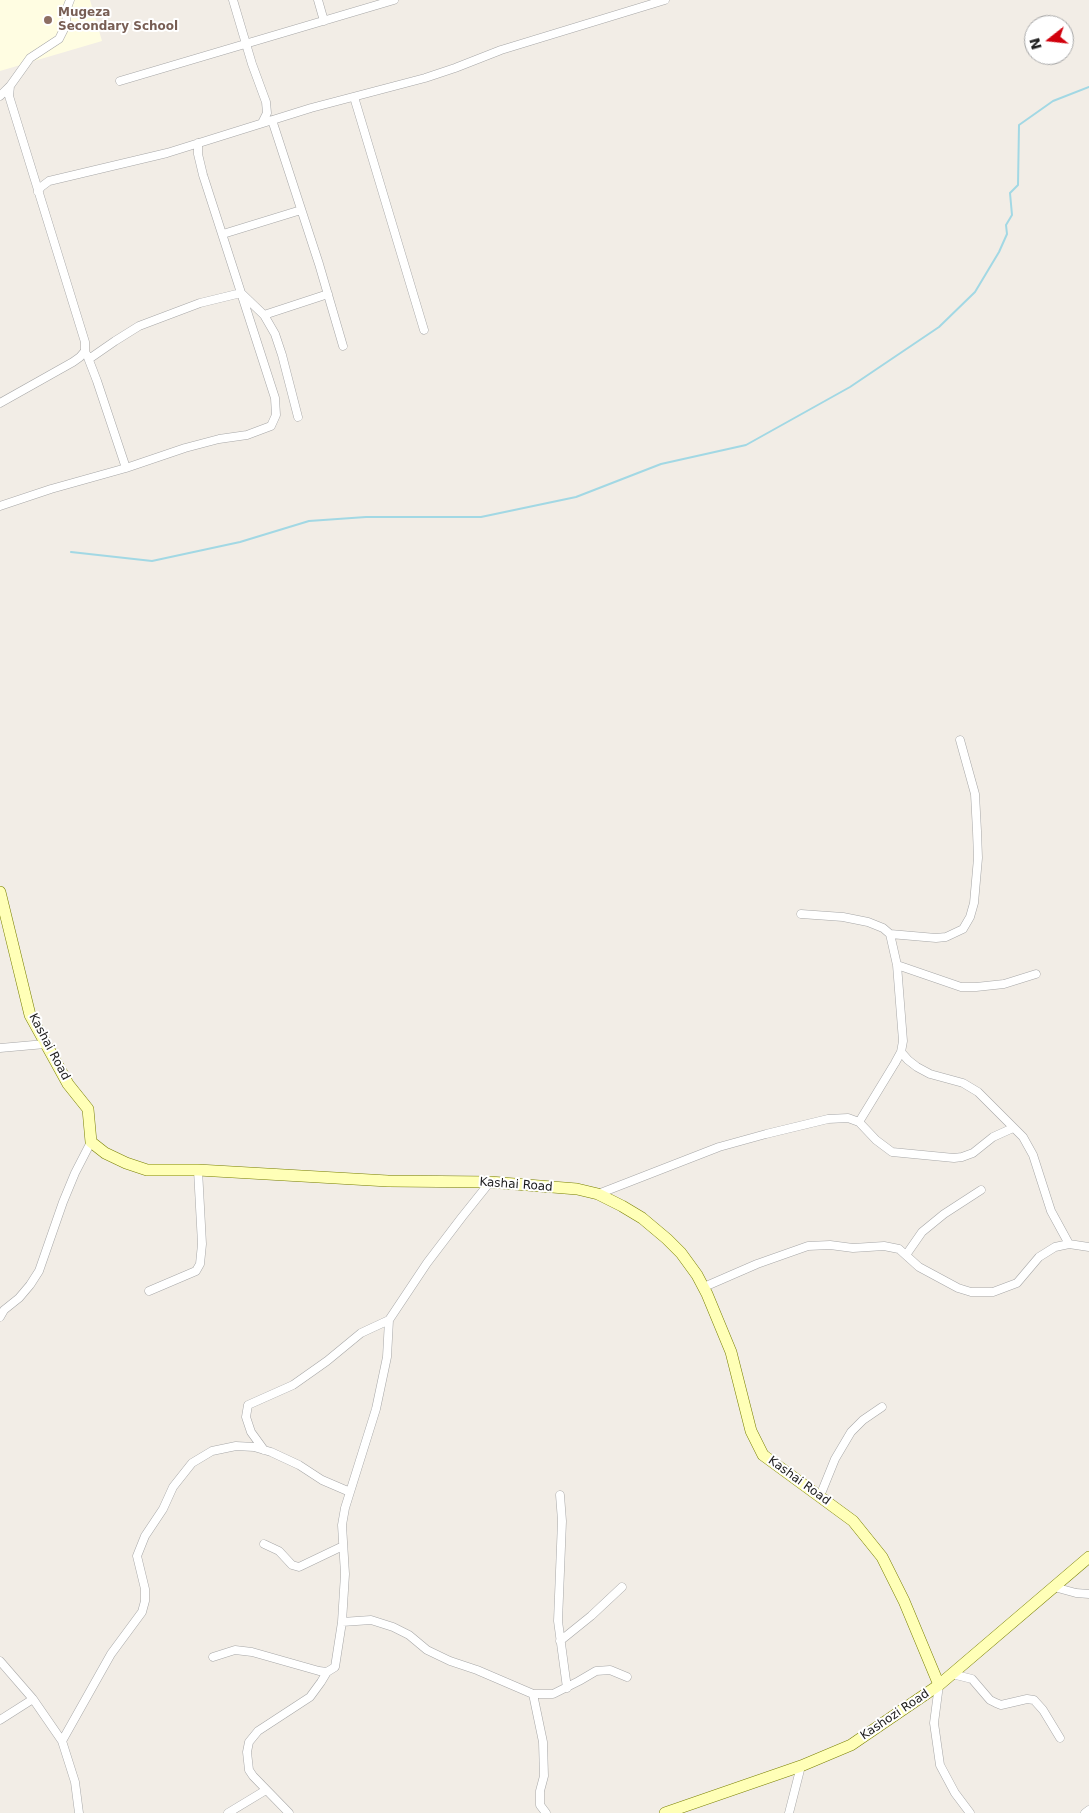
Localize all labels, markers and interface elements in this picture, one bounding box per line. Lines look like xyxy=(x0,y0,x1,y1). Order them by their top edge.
place label: Mugeza Secondary School xyxy=(58,6,178,34)
marker: Mugeza Secondary School xyxy=(42,14,54,26)
north arrow xyxy=(1024,15,1074,65)
text: N xyxy=(1026,36,1045,52)
street label: Kashai Road xyxy=(25,1011,73,1083)
street label: Kashai Road xyxy=(479,1175,553,1195)
street label: Kashai Road xyxy=(765,1454,833,1508)
street label: Kashozi Road xyxy=(858,1687,932,1743)

